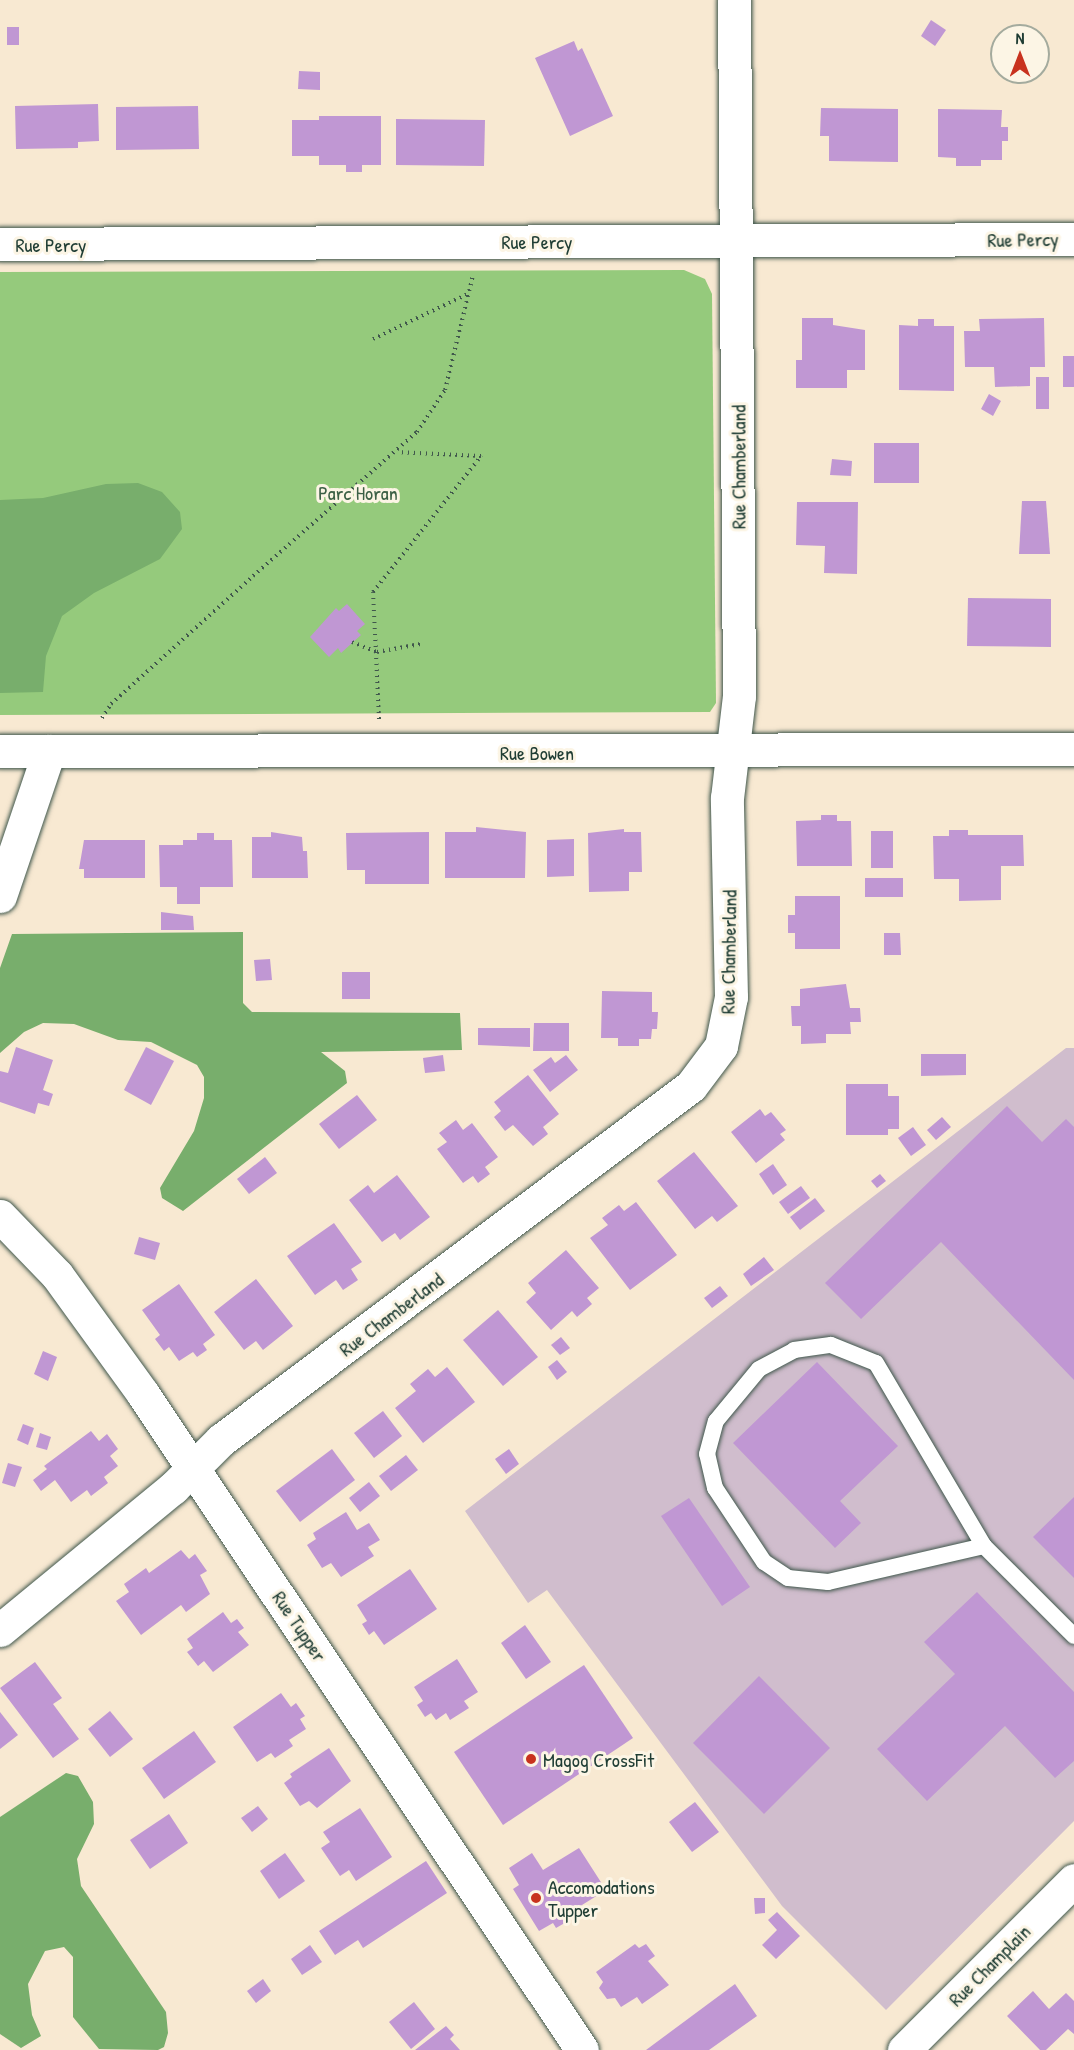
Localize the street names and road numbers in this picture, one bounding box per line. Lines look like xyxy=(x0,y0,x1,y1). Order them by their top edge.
street label: Rue Percy xyxy=(987,226,1059,252)
street label: Rue Percy xyxy=(501,229,573,253)
street label: Rue Percy xyxy=(15,232,87,256)
street label: Rue Chamberland xyxy=(726,405,750,529)
street label: Rue Bowen xyxy=(500,740,574,764)
street label: Rue Chamberland xyxy=(715,890,741,1014)
street label: Rue Chamberland xyxy=(334,1267,448,1361)
street label: Rue Tupper xyxy=(268,1586,332,1666)
street label: Rue Champlain xyxy=(943,1919,1035,2011)

